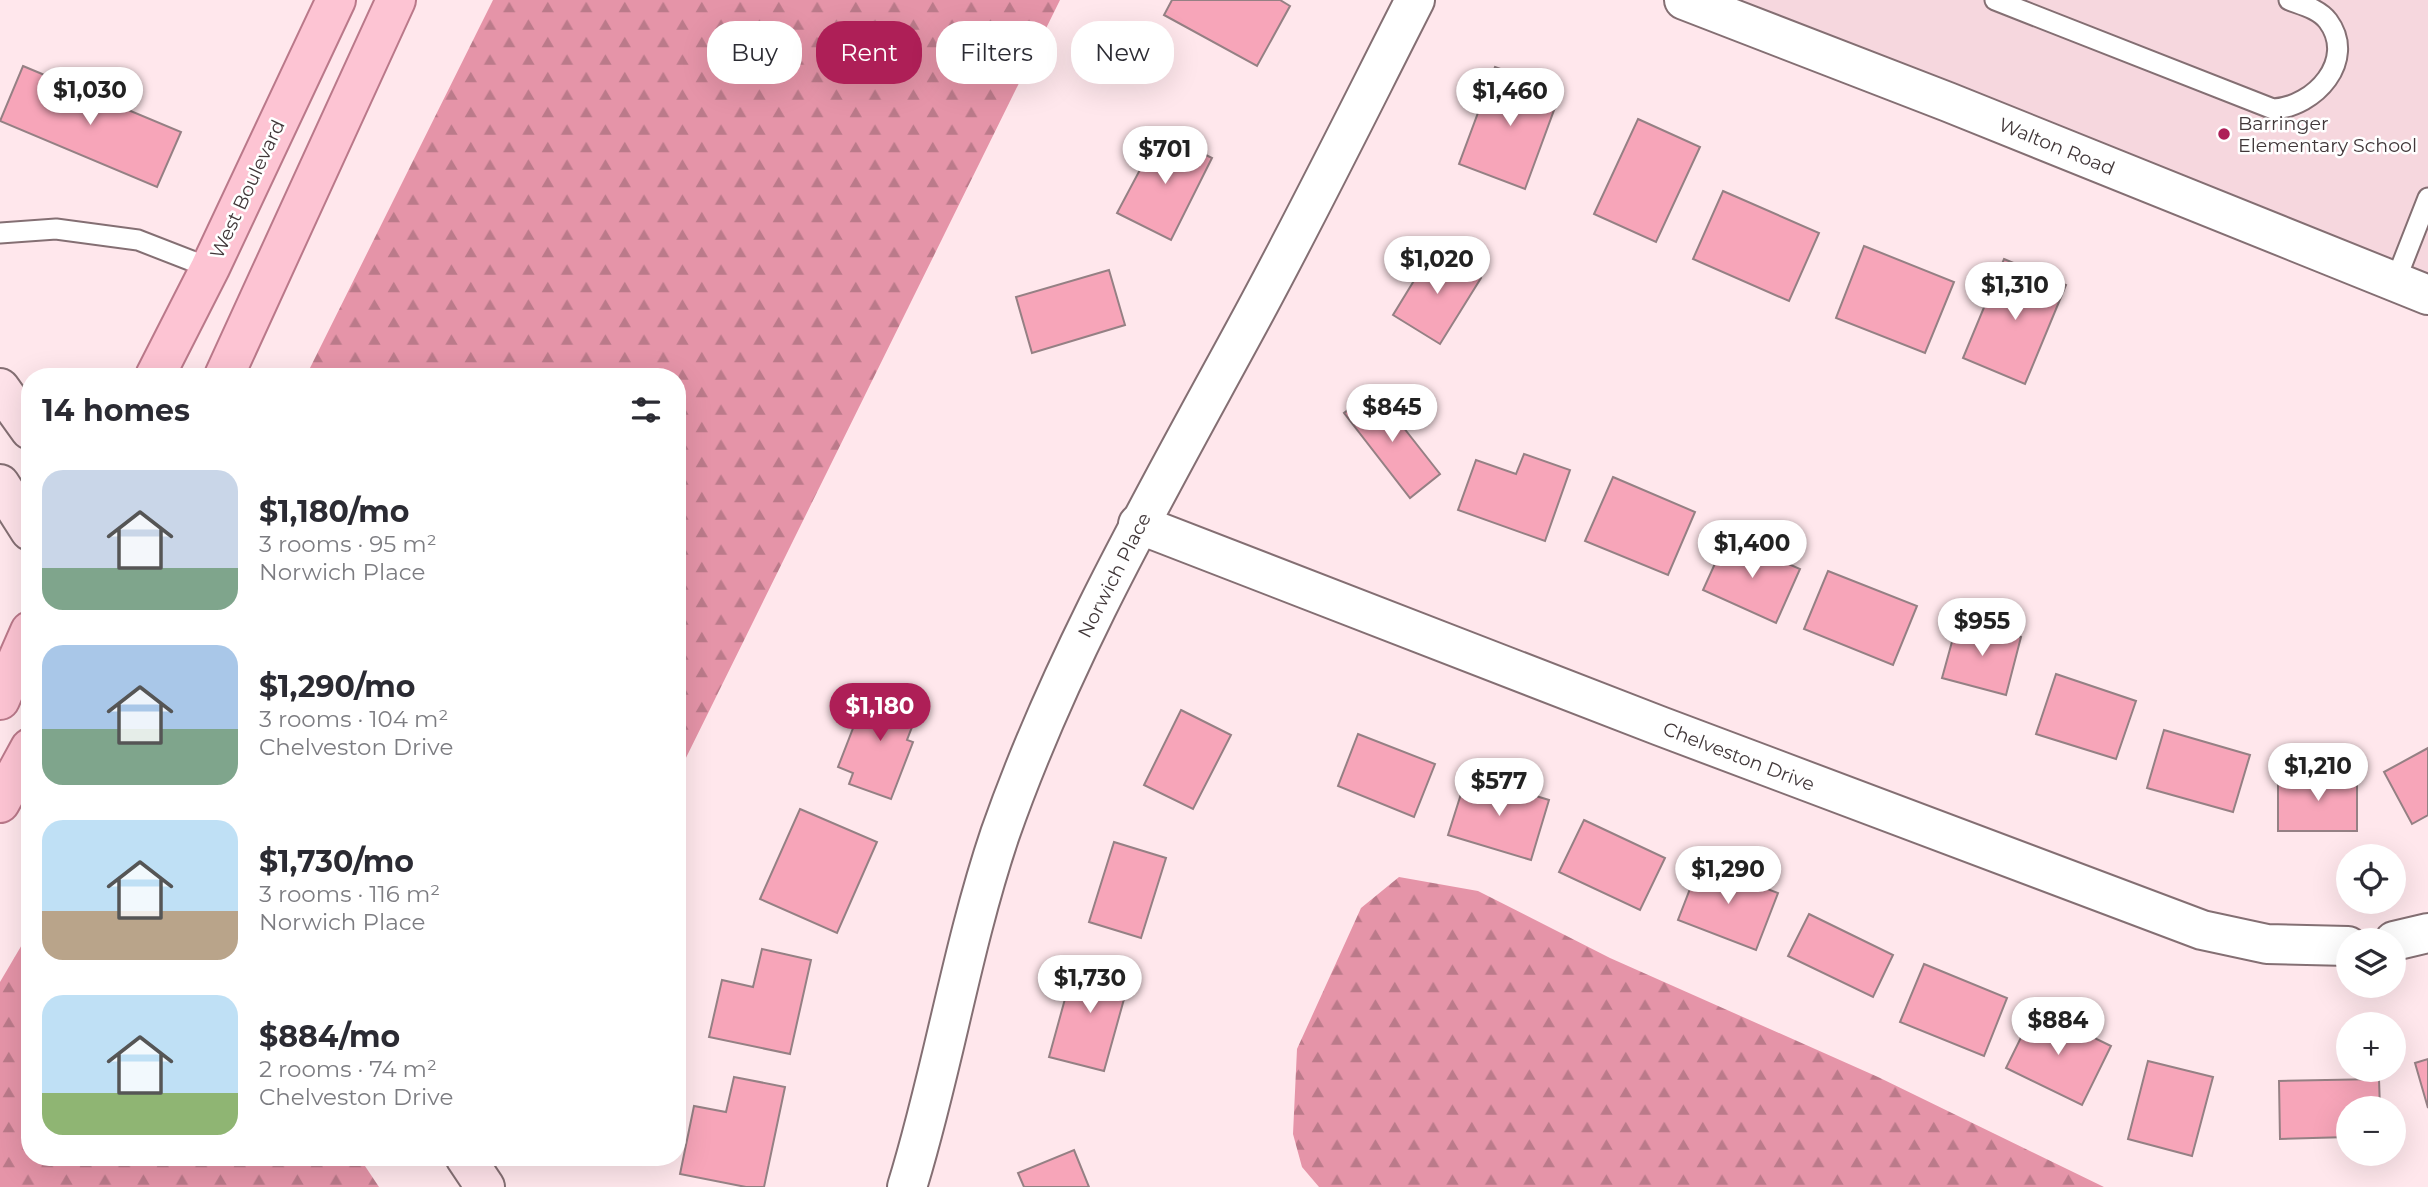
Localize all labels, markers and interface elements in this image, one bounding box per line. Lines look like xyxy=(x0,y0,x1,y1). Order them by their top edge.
chip: Buy xyxy=(707,21,802,84)
chip: Rent xyxy=(816,21,922,84)
chip: Filters xyxy=(936,21,1057,84)
chip: New xyxy=(1071,21,1174,84)
pin: $1,030 xyxy=(33,68,147,127)
pin: $1,460 xyxy=(1453,68,1567,128)
text: $1,030 xyxy=(53,76,127,104)
text: $1,460 xyxy=(1472,77,1548,105)
place label: Barringer Elementary School xyxy=(2238,112,2417,157)
street label: Walton Road xyxy=(1995,113,2118,180)
street label: West Boulevard xyxy=(205,116,290,262)
marker: Barringer Elementary School xyxy=(2216,126,2232,142)
pin: $701 xyxy=(1124,127,1206,186)
text: $701 xyxy=(1139,135,1191,163)
pin: $1,020 xyxy=(1380,236,1494,296)
text: $1,020 xyxy=(1400,245,1474,273)
pin: $1,310 xyxy=(1958,262,2072,322)
text: $1,310 xyxy=(1981,271,2049,299)
pin: $845 xyxy=(1351,384,1433,444)
icon: filters xyxy=(627,391,665,429)
text: 14 homes xyxy=(42,392,190,429)
text: $845 xyxy=(1362,393,1422,421)
text: $1,180/mo xyxy=(259,493,409,530)
icon: home xyxy=(98,498,182,582)
street label: Norwich Place xyxy=(1073,509,1156,642)
pin: $1,400 xyxy=(1695,520,1809,580)
text: $1,400 xyxy=(1714,529,1790,557)
text: 3 rooms · 95 m² xyxy=(259,530,437,558)
text: Norwich Place xyxy=(259,558,425,586)
pin: $955 xyxy=(1941,598,2023,658)
text: $955 xyxy=(1954,607,2010,635)
text: $1,290/mo xyxy=(259,668,415,705)
icon: home xyxy=(98,673,182,757)
pin: $1,180 xyxy=(823,684,937,743)
text: $1,180 xyxy=(846,692,914,720)
text: 3 rooms · 104 m² xyxy=(259,705,448,733)
street label: Chelveston Drive xyxy=(1660,717,1818,796)
text: Chelveston Drive xyxy=(259,733,453,761)
pin: $1,210 xyxy=(2261,744,2375,803)
text: $1,210 xyxy=(2284,752,2352,780)
pin: $577 xyxy=(1458,758,1540,818)
text: $577 xyxy=(1471,767,1527,795)
text: $1,730/mo xyxy=(259,843,414,880)
map controls xyxy=(2336,844,2406,1166)
button: locate xyxy=(2336,844,2406,914)
pin: $1,290 xyxy=(1671,846,1785,906)
icon: home xyxy=(98,848,182,932)
text: $1,290 xyxy=(1691,855,1765,883)
text: 3 rooms · 116 m² xyxy=(259,880,440,908)
text: Norwich Place xyxy=(259,908,425,936)
button: layers xyxy=(2336,928,2406,998)
pin: $1,730 xyxy=(1033,956,1147,1015)
text: $1,730 xyxy=(1054,964,1126,992)
pin: $884 xyxy=(2017,998,2099,1057)
text: $884 xyxy=(2028,1006,2088,1034)
button: + xyxy=(2336,1012,2406,1082)
text: $884/mo xyxy=(259,1018,400,1055)
icon: home xyxy=(98,1023,182,1107)
text: 2 rooms · 74 m² xyxy=(259,1055,437,1083)
text: Chelveston Drive xyxy=(259,1083,453,1111)
button: − xyxy=(2336,1096,2406,1166)

